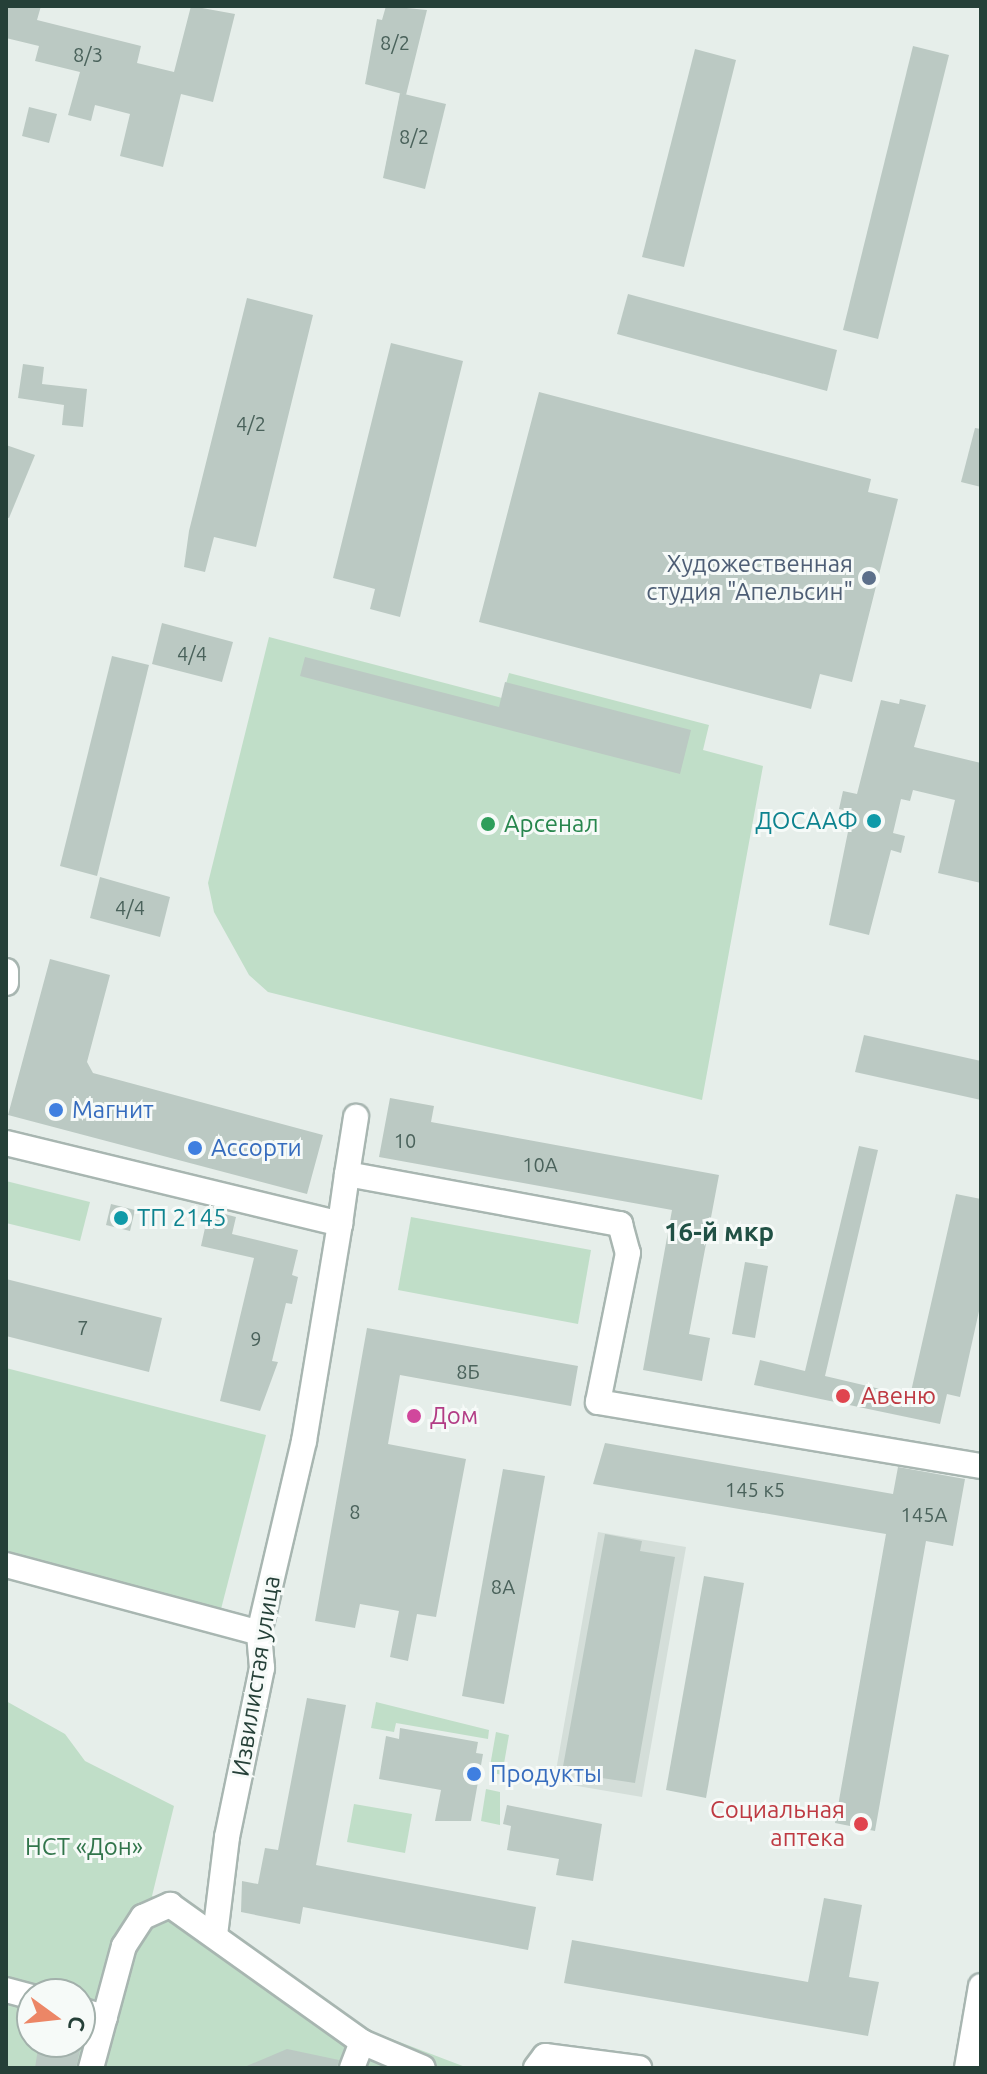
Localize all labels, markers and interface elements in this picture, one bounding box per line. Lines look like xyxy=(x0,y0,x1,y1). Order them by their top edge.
house number: 8/2 xyxy=(380,30,410,54)
house number: 8/3 xyxy=(73,42,103,66)
house number: 8/2 xyxy=(399,124,429,148)
house number: 4/2 xyxy=(236,411,266,435)
place label: Художественная студия "Апельсин" xyxy=(646,550,853,606)
marker: Художественная студия "Апельсин" xyxy=(860,569,878,587)
house number: 4/4 xyxy=(177,641,207,665)
place label: ДОСААФ xyxy=(755,807,858,835)
place label: Арсенал xyxy=(504,810,598,838)
marker: ДОСААФ xyxy=(865,812,883,830)
marker: Арсенал xyxy=(479,815,497,833)
house number: 4/4 xyxy=(115,895,145,919)
place label: Магнит xyxy=(72,1096,154,1124)
marker: Магнит xyxy=(47,1101,65,1119)
house number: 10 xyxy=(394,1128,416,1152)
place label: Ассорти xyxy=(211,1134,302,1162)
marker: Ассорти xyxy=(186,1139,204,1157)
house number: 10А xyxy=(522,1152,558,1176)
place label: ТП 2145 xyxy=(137,1204,227,1232)
marker: ТП 2145 xyxy=(112,1209,130,1227)
district label: 16-й мкр xyxy=(664,1216,774,1248)
house number: 7 xyxy=(77,1315,89,1339)
house number: 9 xyxy=(250,1326,262,1350)
house number: 8Б xyxy=(456,1359,480,1383)
place label: Авеню xyxy=(861,1382,936,1410)
marker: Авеню xyxy=(832,1385,854,1407)
place label: Дом xyxy=(430,1402,478,1430)
marker: Дом xyxy=(405,1407,423,1425)
house number: 145 к5 xyxy=(725,1477,785,1501)
house number: 8 xyxy=(349,1499,361,1523)
house number: 145А xyxy=(901,1502,947,1526)
street label: Извилистая улица xyxy=(226,1574,286,1778)
house number: 8А xyxy=(491,1574,515,1598)
place label: Продукты xyxy=(490,1760,602,1788)
marker: Продукты xyxy=(465,1765,483,1783)
place label: Социальная аптека xyxy=(710,1796,845,1852)
marker: Социальная аптека xyxy=(852,1815,870,1833)
park label: НСТ «Дон» xyxy=(25,1833,143,1861)
north arrow xyxy=(16,1978,96,2058)
text: С xyxy=(64,2014,92,2034)

